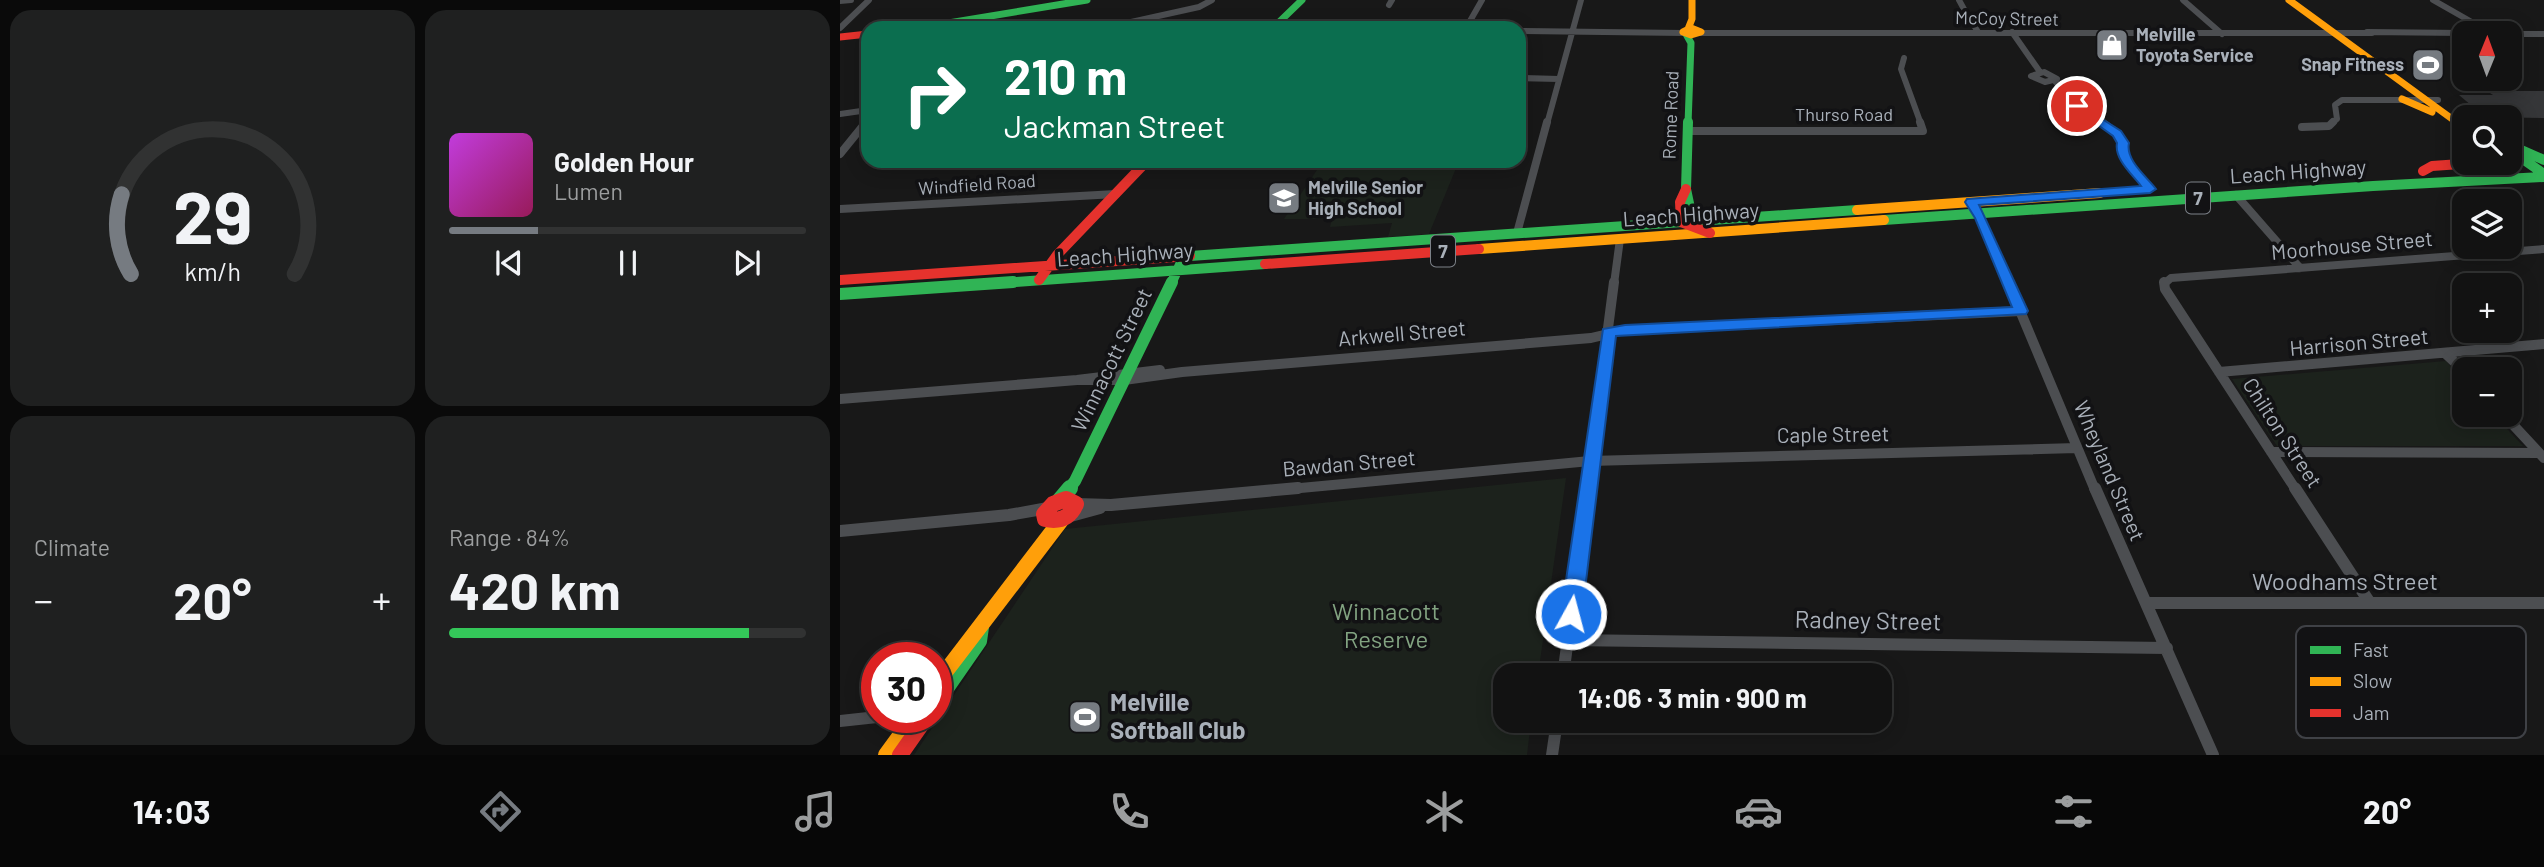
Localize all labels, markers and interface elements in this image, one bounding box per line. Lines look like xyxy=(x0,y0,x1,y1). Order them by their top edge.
street label: McCoy Street xyxy=(1955,6,2059,30)
north arrow xyxy=(2452,21,2522,91)
map controls xyxy=(2452,21,2522,427)
place label: Melville Toyota Service xyxy=(2136,23,2254,66)
shop icon: Melville Toyota Service xyxy=(2093,26,2131,64)
text: 210 m xyxy=(1004,46,1127,105)
sports icon: Snap Fitness xyxy=(2409,46,2447,84)
icon: right xyxy=(889,49,980,140)
place label: Snap Fitness xyxy=(2301,53,2404,75)
street label: Rome Road xyxy=(1657,70,1683,160)
pin xyxy=(2047,76,2107,136)
icon: arrive xyxy=(2058,87,2096,125)
street label: Thurso Road xyxy=(1795,103,1893,125)
button: search xyxy=(2452,105,2522,175)
text: Jackman Street xyxy=(1004,106,1225,144)
text: Golden Hour xyxy=(554,146,694,177)
street label: Leach Highway xyxy=(2229,153,2367,188)
street label: Windfield Road xyxy=(917,169,1036,199)
text: 29 xyxy=(173,171,252,259)
place label: Melville Senior High School xyxy=(1308,176,1423,219)
text: Lumen xyxy=(554,177,623,205)
school or university icon: Melville Senior High School xyxy=(1265,179,1303,217)
road number: 7 xyxy=(2186,182,2210,214)
button: layers xyxy=(2452,189,2522,259)
street label: Leach Highway xyxy=(1622,196,1760,231)
street label: Moorhouse Street xyxy=(2270,225,2434,264)
road number: 7 xyxy=(1431,235,1455,266)
street label: Leach Highway xyxy=(1056,236,1194,271)
icon: previous xyxy=(490,244,528,282)
icon: pause xyxy=(609,244,647,282)
icon: next xyxy=(728,244,766,282)
text: km/h xyxy=(184,256,241,286)
button: + xyxy=(2452,273,2522,343)
street label: Winnacott Street xyxy=(1065,284,1156,435)
street label: Arkwell Street xyxy=(1337,314,1467,351)
street label: Harrison Street xyxy=(2288,323,2429,360)
button: − xyxy=(2452,357,2522,427)
street label: Chilton Street xyxy=(2238,373,2328,492)
street label: Wheyland Street xyxy=(2070,397,2151,544)
street label: Caple Street xyxy=(1777,420,1889,447)
street label: Bawdan Street xyxy=(1281,444,1416,481)
text: Range · 84% xyxy=(449,523,570,551)
text: Climate xyxy=(34,533,110,561)
text: 420 km xyxy=(449,558,621,620)
street label: Woodhams Street xyxy=(2252,566,2438,595)
text: 20° xyxy=(173,568,252,630)
text: − xyxy=(34,576,53,622)
text: + xyxy=(372,576,391,622)
position arrow xyxy=(1534,577,1608,651)
park label: Winnacott Reserve xyxy=(1332,596,1440,653)
street label: Radney Street xyxy=(1794,604,1942,635)
legend xyxy=(2296,626,2526,738)
text: Fast xyxy=(2353,638,2389,661)
speed limit sign: 30 xyxy=(861,642,952,733)
text: Slow xyxy=(2353,669,2392,692)
text: 14:06 · 3 min · 900 m xyxy=(1578,682,1807,713)
place label: Melville Softball Club xyxy=(1110,687,1246,744)
sports icon: Melville Softball Club xyxy=(1066,698,1104,736)
text: Jam xyxy=(2353,701,2389,724)
icon: directions xyxy=(476,787,525,836)
icon: music xyxy=(791,787,840,836)
icon: phone xyxy=(1105,787,1154,836)
icon: climate xyxy=(1420,787,1469,836)
icon: car xyxy=(1734,787,1783,836)
icon: filters xyxy=(2049,787,2098,836)
text: 14:03 xyxy=(133,792,211,830)
text: 20° xyxy=(2363,792,2411,830)

